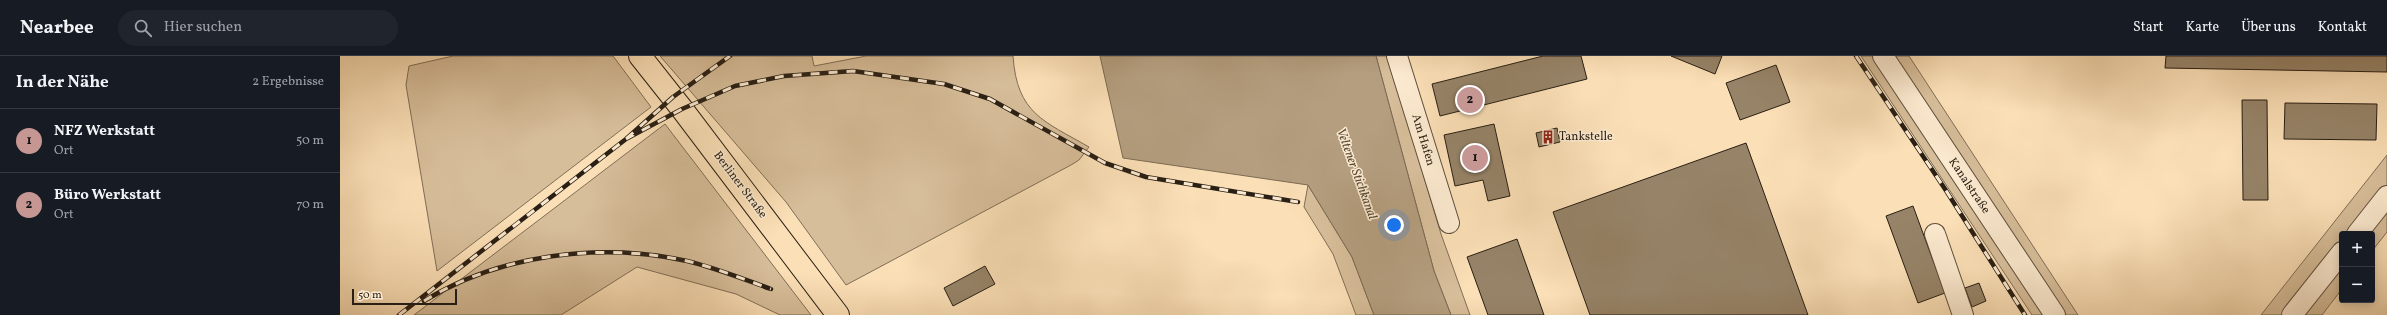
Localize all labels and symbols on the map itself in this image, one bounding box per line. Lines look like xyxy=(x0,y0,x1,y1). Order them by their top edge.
pin: 2 xyxy=(1457,85,1483,115)
street label: Am Hafen xyxy=(1408,112,1438,168)
water label: Veltener Stichkanal xyxy=(1331,126,1381,223)
building icon: Tankstelle xyxy=(1540,129,1556,145)
place label: Tankstelle xyxy=(1559,129,1613,145)
pin: 1 xyxy=(1462,143,1488,173)
street label: Berliner Straße xyxy=(709,148,771,222)
street label: Kanalstraße xyxy=(1944,155,1994,217)
your location xyxy=(1384,215,1404,235)
scale bar xyxy=(352,287,457,306)

